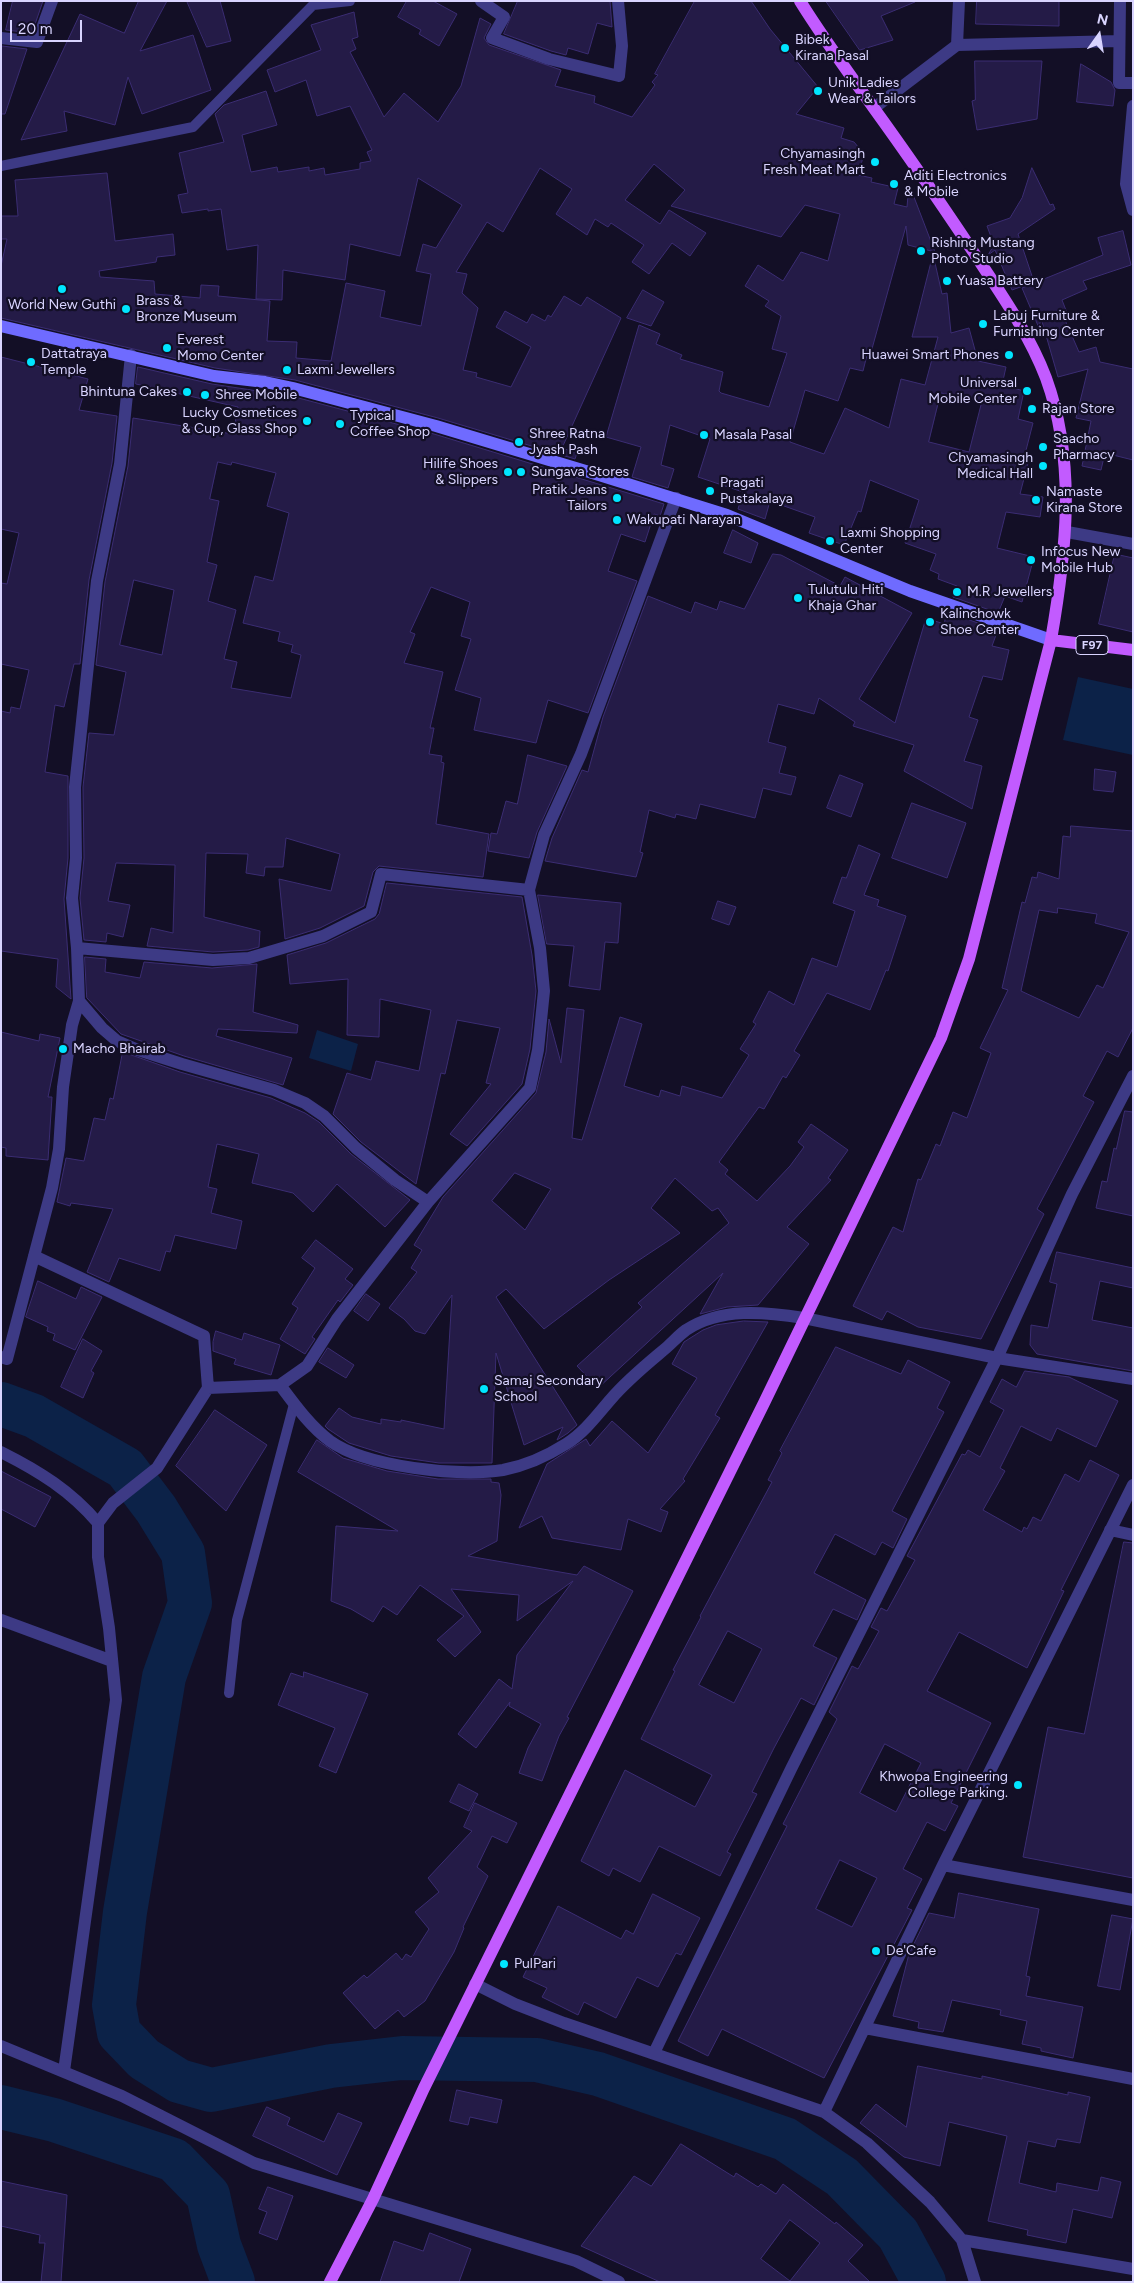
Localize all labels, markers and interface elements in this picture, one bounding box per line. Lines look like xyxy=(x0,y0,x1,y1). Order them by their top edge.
scale bar xyxy=(12,10,85,42)
north arrow xyxy=(1074,10,1124,60)
text: N xyxy=(1095,10,1110,29)
text: 20 m xyxy=(18,20,52,38)
place label: Bibek Kirana Pasal xyxy=(795,32,869,64)
marker: Bibek Kirana Pasal xyxy=(779,42,791,54)
place label: Unik Ladies Wear & Tailors xyxy=(828,75,916,108)
marker: Unik Ladies Wear & Tailors xyxy=(812,85,824,97)
place label: Chyamasingh Fresh Meat Mart xyxy=(763,146,865,178)
marker: Chyamasingh Fresh Meat Mart xyxy=(869,156,881,168)
place label: Aditi Electronics & Mobile xyxy=(904,168,1007,200)
marker: Aditi Electronics & Mobile xyxy=(888,178,900,190)
place label: Rishing Mustang Photo Studio xyxy=(931,235,1035,268)
marker: Rishing Mustang Photo Studio xyxy=(915,245,927,257)
place label: Yuasa Battery xyxy=(957,273,1043,289)
marker: Yuasa Battery xyxy=(941,275,953,287)
marker: World New Guthi xyxy=(56,283,68,295)
place label: Brass & Bronze Museum xyxy=(136,293,237,326)
place label: World New Guthi xyxy=(8,297,116,313)
marker: Brass & Bronze Museum xyxy=(120,303,132,315)
place label: Labuj Furniture & Furnishing Center xyxy=(993,308,1104,341)
marker: Labuj Furniture & Furnishing Center xyxy=(977,318,989,330)
place label: Everest Momo Center xyxy=(177,332,264,364)
marker: Everest Momo Center xyxy=(161,342,173,354)
place label: Dattatraya Temple xyxy=(41,346,107,378)
place label: Huawei Smart Phones xyxy=(861,347,999,363)
marker: Huawei Smart Phones xyxy=(1003,349,1015,361)
marker: Dattatraya Temple xyxy=(25,356,37,368)
place label: Laxmi Jewellers xyxy=(297,362,395,378)
marker: Laxmi Jewellers xyxy=(281,364,293,376)
place label: Universal Mobile Center xyxy=(928,375,1017,408)
place label: Bhintuna Cakes xyxy=(80,384,177,400)
marker: Universal Mobile Center xyxy=(1021,385,1033,397)
marker: Bhintuna Cakes xyxy=(181,386,193,398)
place label: Shree Mobile xyxy=(215,387,297,403)
marker: Shree Mobile xyxy=(199,389,211,401)
place label: Rajan Store xyxy=(1042,401,1114,417)
marker: Rajan Store xyxy=(1026,403,1038,415)
place label: Lucky Cosmetices & Cup, Glass Shop xyxy=(182,405,297,438)
place label: Typical Coffee Shop xyxy=(350,408,430,441)
marker: Lucky Cosmetices & Cup, Glass Shop xyxy=(301,415,313,427)
marker: Typical Coffee Shop xyxy=(334,418,346,430)
place label: Shree Ratna Jyash Pash xyxy=(529,426,605,458)
place label: Masala Pasal xyxy=(714,427,792,443)
marker: Masala Pasal xyxy=(698,429,710,441)
place label: Saacho Pharmacy xyxy=(1053,431,1115,464)
marker: Shree Ratna Jyash Pash xyxy=(513,436,525,448)
marker: Saacho Pharmacy xyxy=(1037,441,1049,453)
place label: Chyamasingh Medical Hall xyxy=(948,450,1033,482)
place label: Hilife Shoes & Slippers xyxy=(423,456,498,488)
marker: Chyamasingh Medical Hall xyxy=(1037,460,1049,472)
place label: Sungava Stores xyxy=(531,464,629,480)
marker: Hilife Shoes & Slippers xyxy=(502,466,514,478)
marker: Sungava Stores xyxy=(515,466,527,478)
place label: Pragati Pustakalaya xyxy=(720,475,793,508)
place label: Pratik Jeans Tailors xyxy=(532,482,607,514)
place label: Namaste Kirana Store xyxy=(1046,484,1122,516)
marker: Pragati Pustakalaya xyxy=(704,485,716,497)
marker: Pratik Jeans Tailors xyxy=(611,492,623,504)
marker: Namaste Kirana Store xyxy=(1030,494,1042,506)
place label: Wakupati Narayan xyxy=(627,512,741,528)
marker: Wakupati Narayan xyxy=(611,514,623,526)
place label: Laxmi Shopping Center xyxy=(840,525,940,558)
marker: Laxmi Shopping Center xyxy=(824,535,836,547)
place label: Infocus New Mobile Hub xyxy=(1041,544,1120,576)
marker: Infocus New Mobile Hub xyxy=(1025,554,1037,566)
place label: Tulutulu Hiti Khaja Ghar xyxy=(808,582,884,614)
place label: M.R Jewellers xyxy=(967,584,1052,600)
marker: M.R Jewellers xyxy=(951,586,963,598)
marker: Tulutulu Hiti Khaja Ghar xyxy=(792,592,804,604)
place label: Kalinchowk Shoe Center xyxy=(940,606,1019,638)
marker: Kalinchowk Shoe Center xyxy=(924,616,936,628)
road number: F97 xyxy=(1076,636,1108,654)
place label: Macho Bhairab xyxy=(73,1041,166,1057)
marker: Macho Bhairab xyxy=(57,1043,69,1055)
place label: Samaj Secondary School xyxy=(494,1373,603,1405)
marker: Samaj Secondary School xyxy=(478,1383,490,1395)
place label: Khwopa Engineering College Parking. xyxy=(879,1769,1008,1801)
marker: Khwopa Engineering College Parking. xyxy=(1012,1779,1024,1791)
place label: De'Cafe xyxy=(886,1943,936,1959)
marker: De'Cafe xyxy=(870,1945,882,1957)
place label: PulPari xyxy=(514,1956,556,1972)
marker: PulPari xyxy=(498,1958,510,1970)

